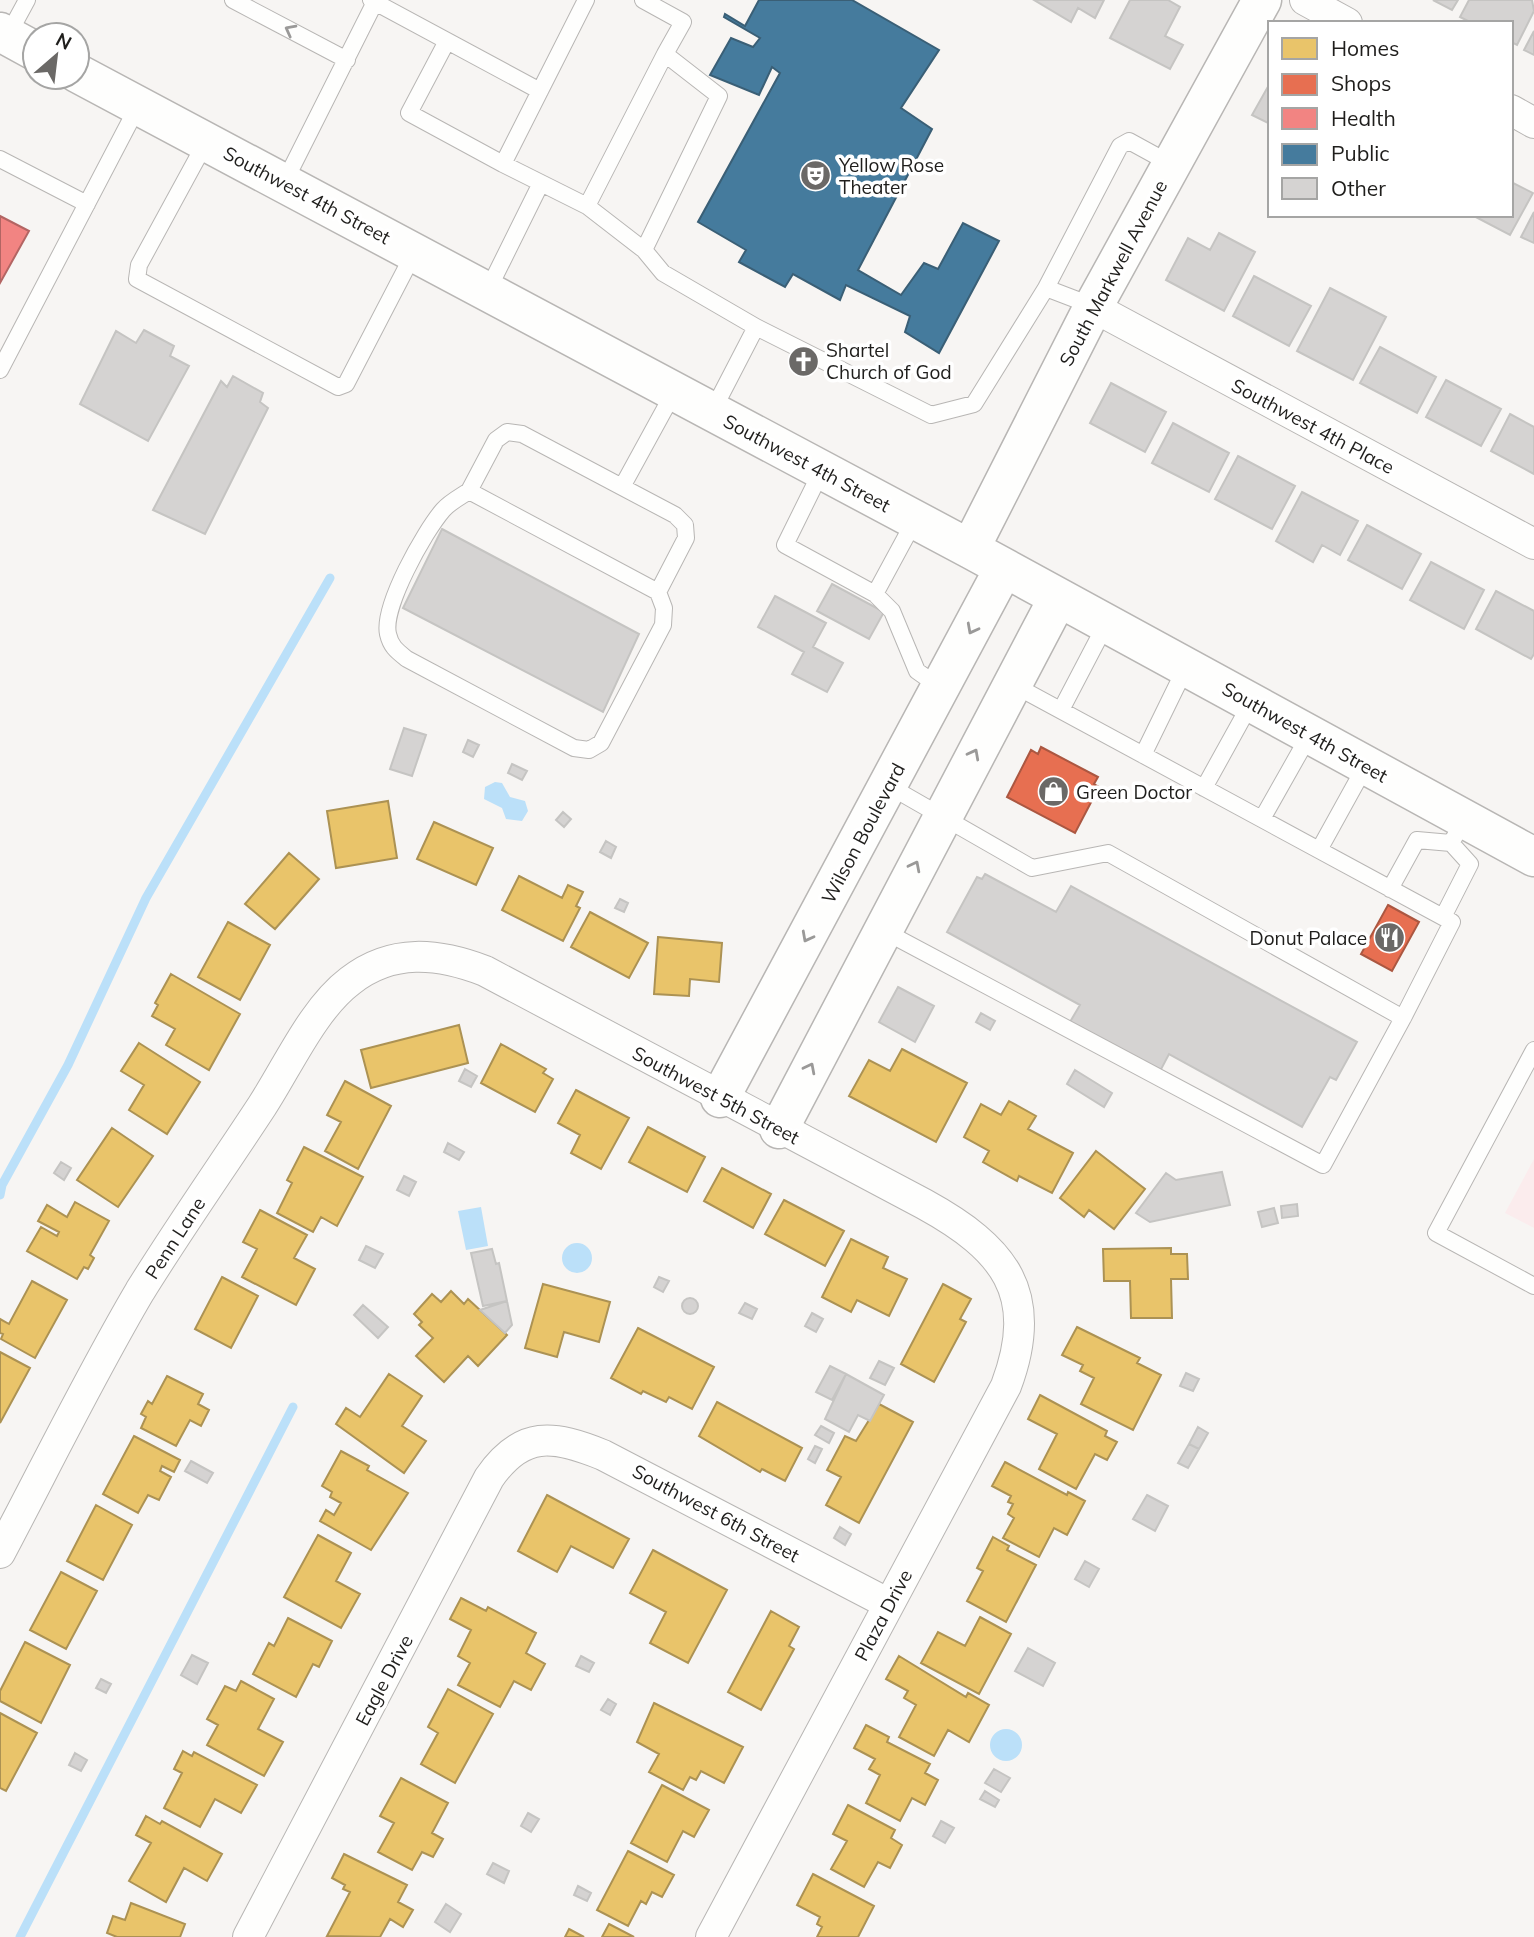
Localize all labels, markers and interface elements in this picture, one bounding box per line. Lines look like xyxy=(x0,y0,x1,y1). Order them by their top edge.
north arrow xyxy=(21,21,91,91)
legend xyxy=(1268,21,1513,217)
one-way arrow xyxy=(285,25,297,38)
text: N xyxy=(52,27,76,55)
text: Homes xyxy=(1331,35,1399,61)
text: Shops xyxy=(1331,70,1391,96)
text: Health xyxy=(1331,105,1396,131)
text: Public xyxy=(1331,140,1390,166)
street label: Southwest 4th Street xyxy=(219,141,395,249)
place label: Yellow Rose Theater xyxy=(838,153,944,199)
theatre icon: Yellow Rose Theater xyxy=(799,159,833,193)
text: Other xyxy=(1331,175,1386,201)
street label: South Markwell Avenue xyxy=(1054,176,1172,370)
place label: Shartel Church of God xyxy=(826,338,952,384)
church icon: Shartel Church of God xyxy=(786,344,820,378)
street label: Southwest 4th Place xyxy=(1227,373,1399,479)
street label: Southwest 4th Street xyxy=(719,409,895,517)
one-way arrow xyxy=(967,621,980,634)
street label: Southwest 4th Street xyxy=(1218,676,1392,788)
one-way arrow xyxy=(966,749,979,761)
street label: Wilson Boulevard xyxy=(816,759,910,907)
shop icon: Green Doctor xyxy=(1036,775,1070,809)
place label: Green Doctor xyxy=(1076,780,1192,804)
one-way arrow xyxy=(907,861,920,873)
restaurant icon: Donut Palace xyxy=(1373,921,1407,955)
place label: Donut Palace xyxy=(1249,926,1367,950)
one-way arrow xyxy=(802,930,815,942)
street label: Southwest 5th Street xyxy=(628,1041,804,1149)
one-way arrow xyxy=(802,1063,816,1075)
street label: Penn Lane xyxy=(140,1193,210,1283)
street label: Southwest 6th Street xyxy=(628,1459,804,1567)
street label: Plaza Drive xyxy=(849,1565,917,1665)
street label: Eagle Drive xyxy=(350,1630,418,1730)

